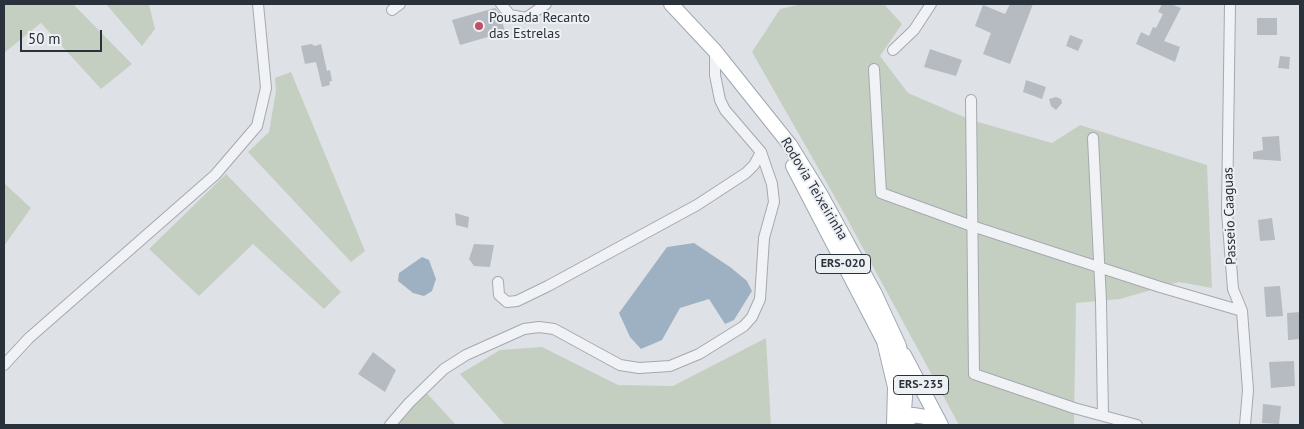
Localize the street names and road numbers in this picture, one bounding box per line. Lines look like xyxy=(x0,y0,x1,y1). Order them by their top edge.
street label: Rodovia Teixeirinha xyxy=(777,135,851,243)
street label: Passeio Caaguas xyxy=(1220,167,1240,265)
road number: ERS-020 xyxy=(816,254,870,274)
road number: ERS-235 xyxy=(894,376,948,394)

